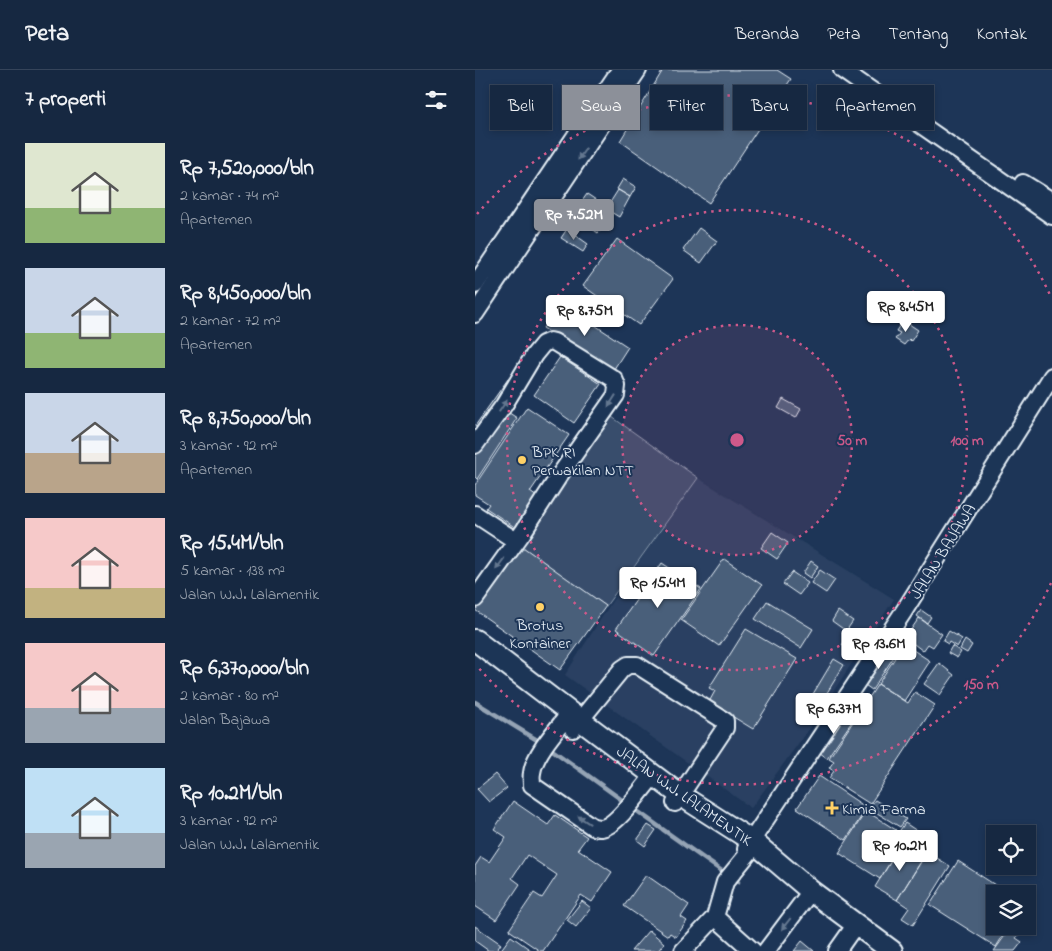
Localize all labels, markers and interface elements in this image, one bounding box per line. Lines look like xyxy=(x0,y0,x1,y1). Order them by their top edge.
text: Peta xyxy=(25,17,69,52)
text: Beranda xyxy=(735,22,799,48)
text: Peta xyxy=(827,22,860,48)
text: Tentang xyxy=(888,22,948,48)
text: Kontak xyxy=(976,22,1027,48)
text: 7 properti xyxy=(25,85,106,115)
chip: Beli xyxy=(490,85,552,130)
chip: Sewa xyxy=(562,85,640,130)
chip: Filter xyxy=(650,85,723,130)
chip: Baru xyxy=(733,85,807,130)
chip: Apartemen xyxy=(817,85,934,130)
icon: filters xyxy=(422,86,450,114)
one-way arrow xyxy=(577,147,586,161)
text: Rp 7,520,000/bln xyxy=(180,154,314,184)
icon: home xyxy=(65,163,125,223)
text: 2 kamar · 74 m² xyxy=(180,184,279,208)
pin: Rp 7.52M xyxy=(522,198,626,241)
text: Rp 7.52M xyxy=(545,203,603,227)
text: Apartemen xyxy=(180,208,252,232)
text: Rp 8,450,000/bln xyxy=(180,279,311,309)
icon: home xyxy=(65,288,125,348)
pin: Rp 8.45M xyxy=(854,290,958,333)
pin: Rp 8.75M xyxy=(533,294,637,337)
text: Rp 8.45M xyxy=(878,295,934,319)
text: Rp 8.75M xyxy=(557,299,613,323)
text: 2 kamar · 72 m² xyxy=(180,309,281,333)
text: Apartemen xyxy=(180,333,252,357)
one-way arrow xyxy=(607,394,616,407)
one-way arrow xyxy=(498,399,508,412)
text: Rp 8,750,000/bln xyxy=(180,404,311,434)
icon: home xyxy=(65,413,125,473)
text: 50 m xyxy=(837,430,868,452)
text: 100 m xyxy=(950,430,984,452)
centre of rings xyxy=(728,431,746,449)
text: 3 kamar · 92 m² xyxy=(180,434,278,458)
place label: BPK RI Perwakilan NTT xyxy=(531,441,634,483)
marker: BPK RI Perwakilan NTT xyxy=(516,454,528,466)
text: Apartemen xyxy=(180,458,252,482)
street label: JALAN BAJAWA xyxy=(905,499,983,605)
text: Rp 15.4M/bln xyxy=(180,529,284,559)
icon: home xyxy=(65,538,125,598)
one-way arrow xyxy=(495,557,505,570)
text: 5 kamar · 138 m² xyxy=(180,559,285,583)
pin: Rp 15.4M xyxy=(606,566,710,609)
text: Rp 15.4M xyxy=(630,571,686,595)
text: Jalan W.J. Lalamentik xyxy=(180,583,319,607)
marker: Brotus Kontainer xyxy=(534,601,546,613)
place label: Brotus Kontainer xyxy=(510,614,570,656)
pin: Rp 13.6M xyxy=(827,628,931,670)
text: Rp 13.6M xyxy=(852,632,906,656)
text: Rp 6,370,000/bln xyxy=(180,654,309,684)
icon: home xyxy=(65,663,125,723)
text: 150 m xyxy=(963,674,999,696)
text: 2 kamar · 80 m² xyxy=(180,684,279,708)
pin: Rp 6.37M xyxy=(782,692,886,735)
text: Rp 6.37M xyxy=(807,697,861,721)
text: Jalan Bajawa xyxy=(180,708,270,732)
street label: JALAN W.J. LALAMENTIK xyxy=(611,741,757,853)
text: Rp 10.2M/bln xyxy=(180,779,282,809)
icon: home xyxy=(65,788,125,848)
place label: Kimia Farma xyxy=(842,798,926,822)
marker: Kimia Farma xyxy=(826,802,838,814)
text: 3 kamar · 92 m² xyxy=(180,809,278,833)
one-way arrow xyxy=(577,815,590,825)
map controls xyxy=(986,825,1036,935)
button: locate xyxy=(986,825,1036,875)
pin: Rp 10.2M xyxy=(848,830,952,872)
text: Jalan W.J. Lalamentik xyxy=(180,833,319,857)
text: Rp 10.2M xyxy=(873,834,927,858)
button: layers xyxy=(986,885,1036,935)
one-way arrow xyxy=(780,918,791,931)

